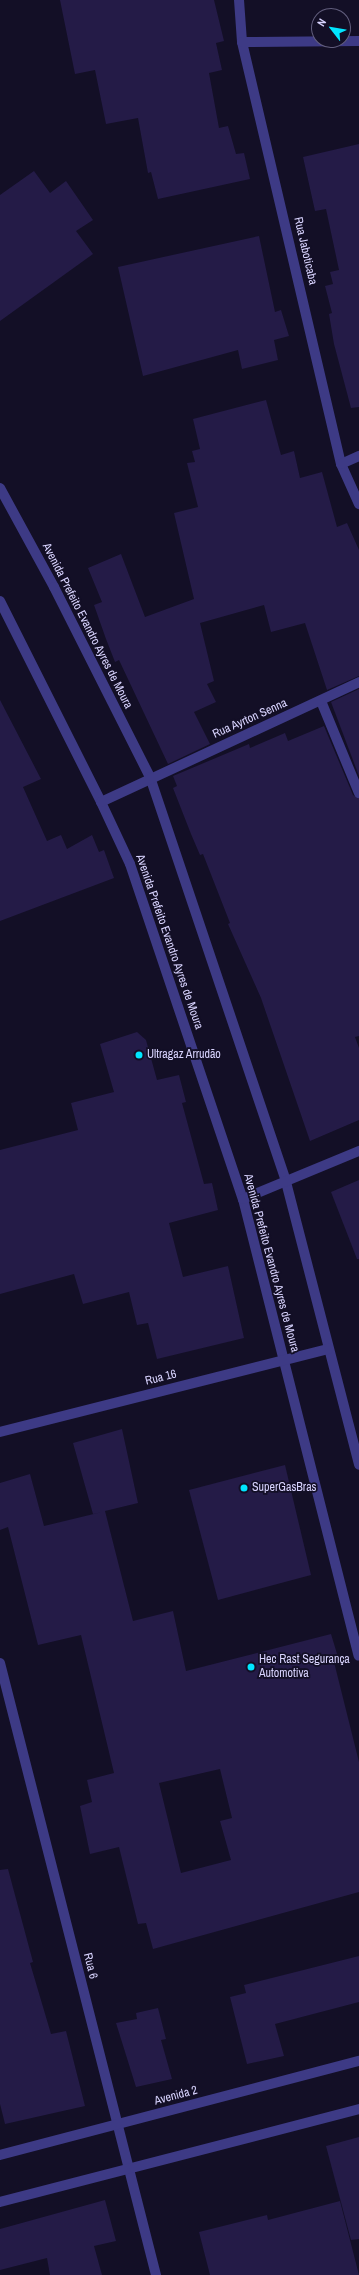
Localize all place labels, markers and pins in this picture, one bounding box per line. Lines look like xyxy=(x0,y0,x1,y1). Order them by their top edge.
place label: Ultragaz Arrudão xyxy=(147,1048,221,1062)
marker: Ultragaz Arrudão xyxy=(134,1050,144,1060)
place label: SuperGasBras xyxy=(252,1481,317,1495)
marker: SuperGasBras xyxy=(239,1483,249,1493)
place label: Hec Rast Segurança Automotiva xyxy=(259,1653,350,1681)
marker: Hec Rast Segurança Automotiva xyxy=(246,1662,256,1672)

